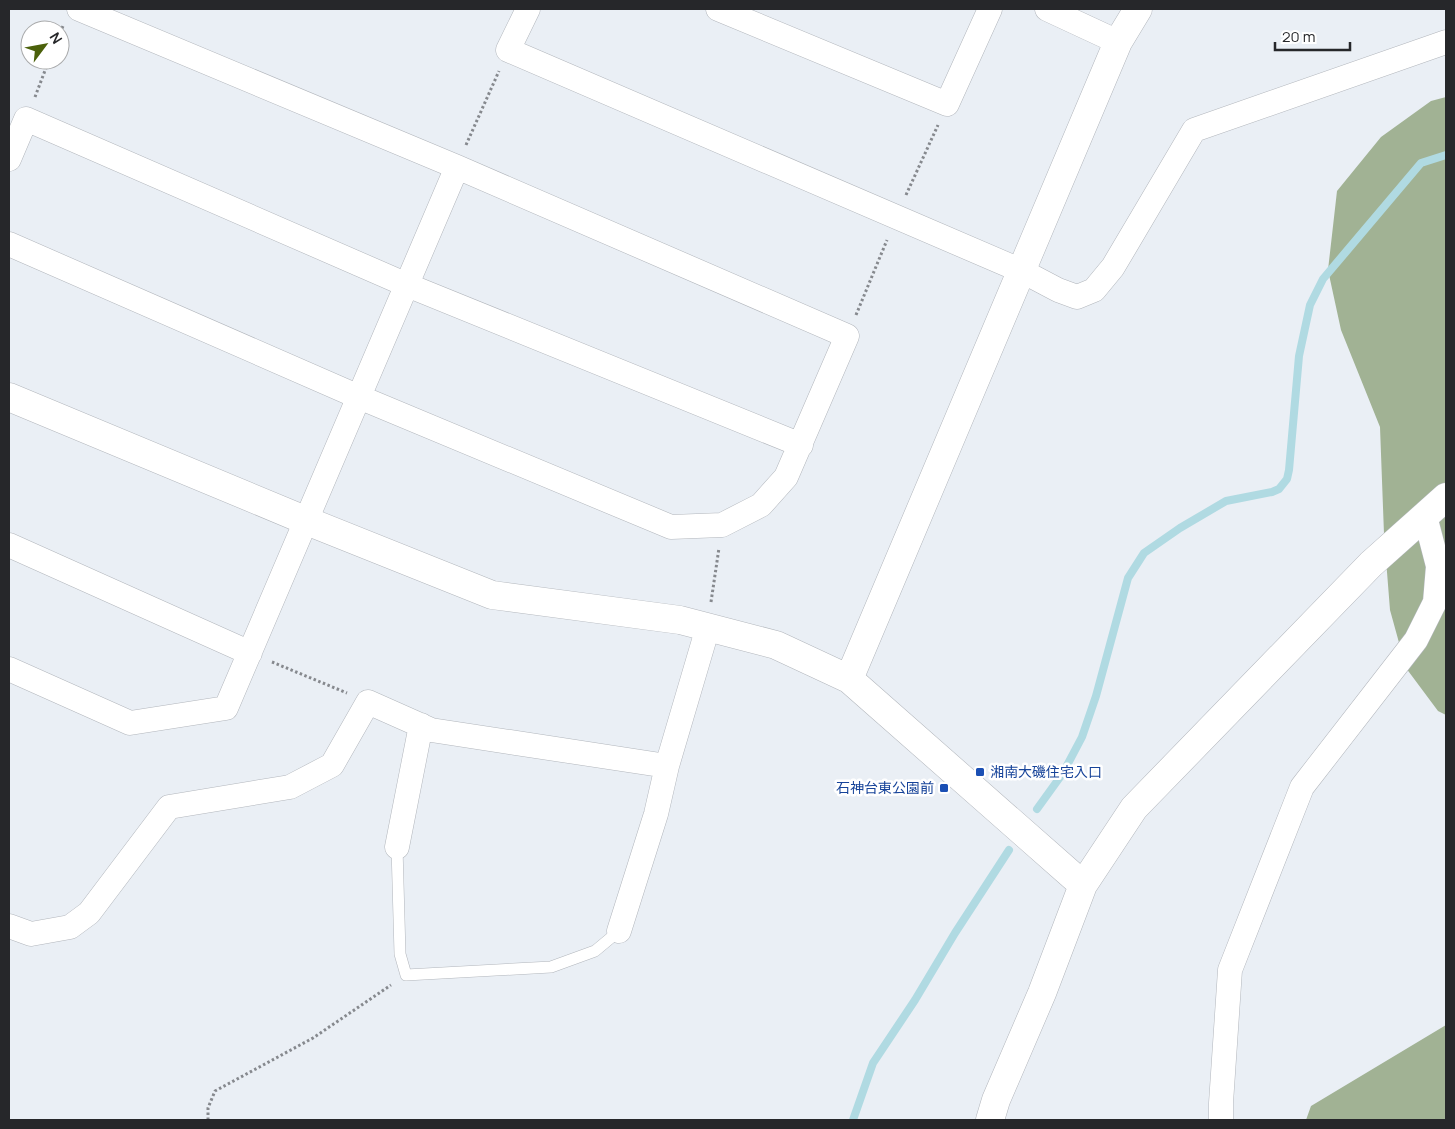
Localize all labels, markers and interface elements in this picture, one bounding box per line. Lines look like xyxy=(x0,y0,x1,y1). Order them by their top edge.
north arrow xyxy=(20,20,70,70)
scale bar xyxy=(1275,20,1350,52)
text: 20 m xyxy=(1282,26,1315,47)
text: N xyxy=(46,29,67,47)
place label: 湘南大磯住宅入口 xyxy=(990,762,1102,781)
marker: 湘南大磯住宅入口 xyxy=(974,766,986,778)
place label: 石神台東公園前 xyxy=(836,778,934,797)
marker: 石神台東公園前 xyxy=(938,782,950,794)

